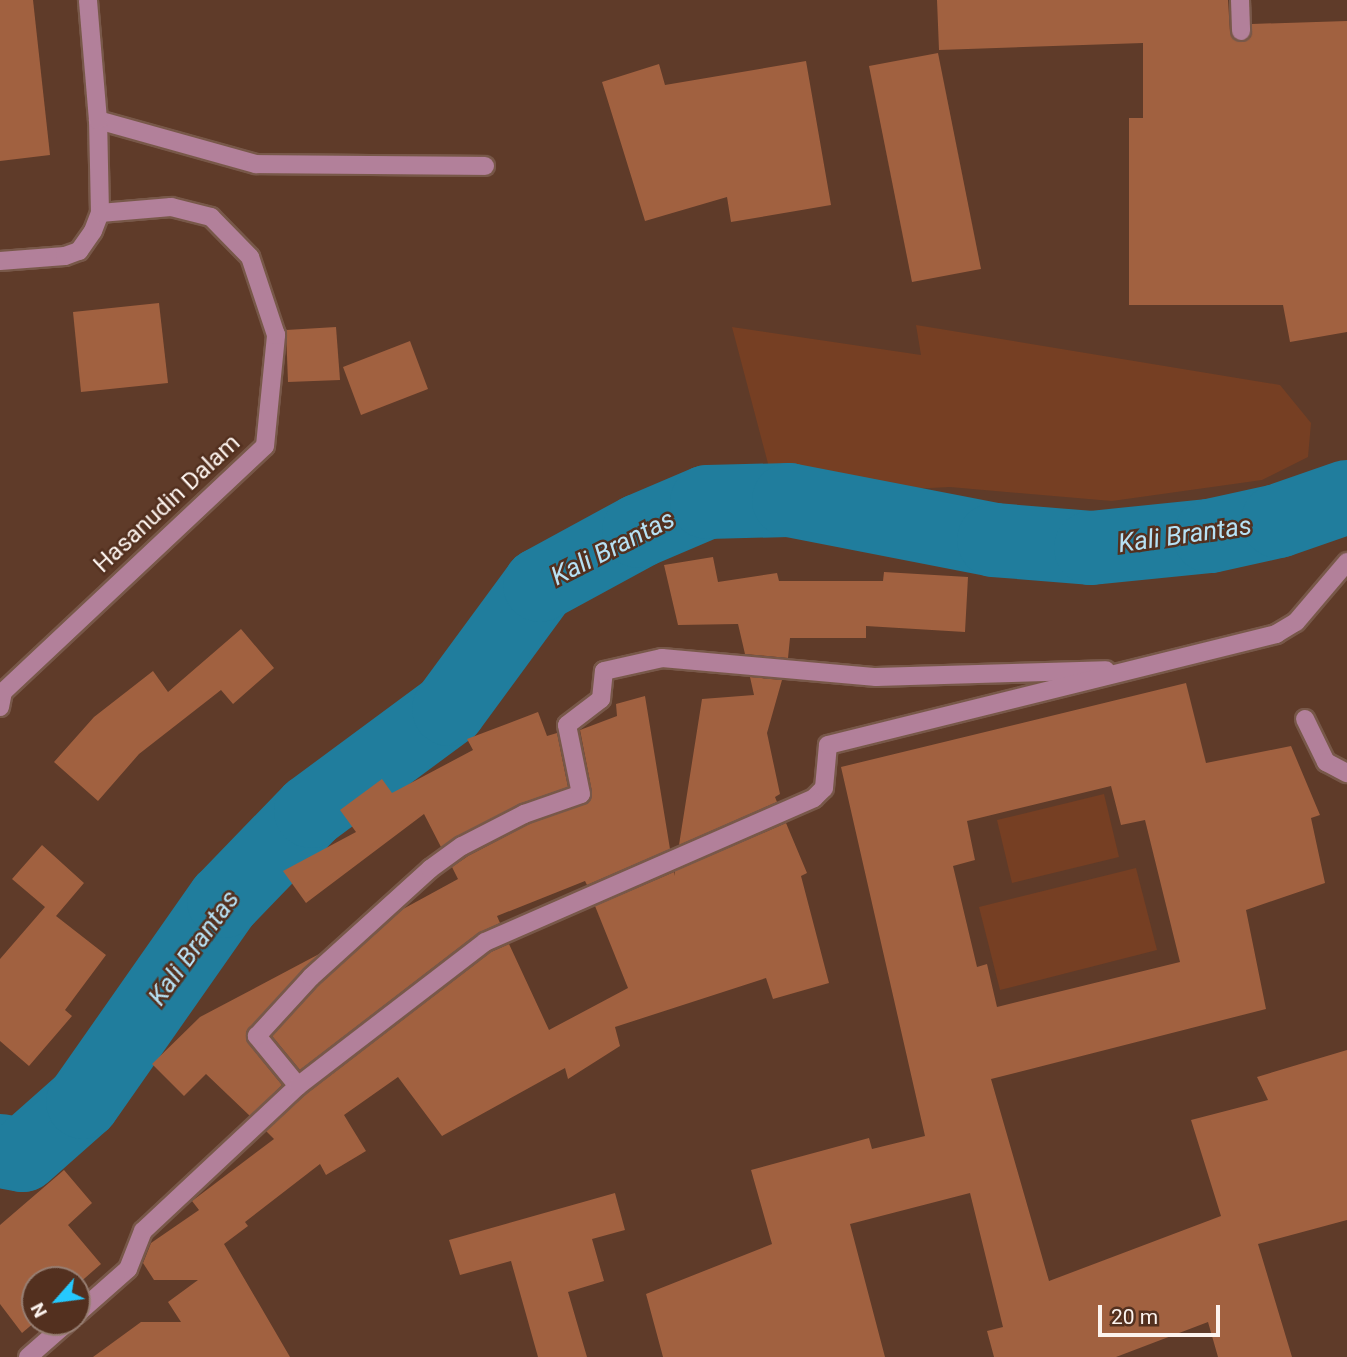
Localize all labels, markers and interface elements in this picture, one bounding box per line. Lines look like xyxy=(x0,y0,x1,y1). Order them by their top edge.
street label: Hasanudin Dalam xyxy=(88,429,246,579)
water label: Kali Brantas xyxy=(546,504,680,592)
water label: Kali Brantas xyxy=(1116,510,1254,560)
water label: Kali Brantas xyxy=(142,884,246,1012)
north arrow xyxy=(21,1266,91,1336)
scale bar xyxy=(1102,1290,1224,1334)
text: N xyxy=(25,1299,52,1321)
text: 20 m xyxy=(1111,1305,1158,1329)

